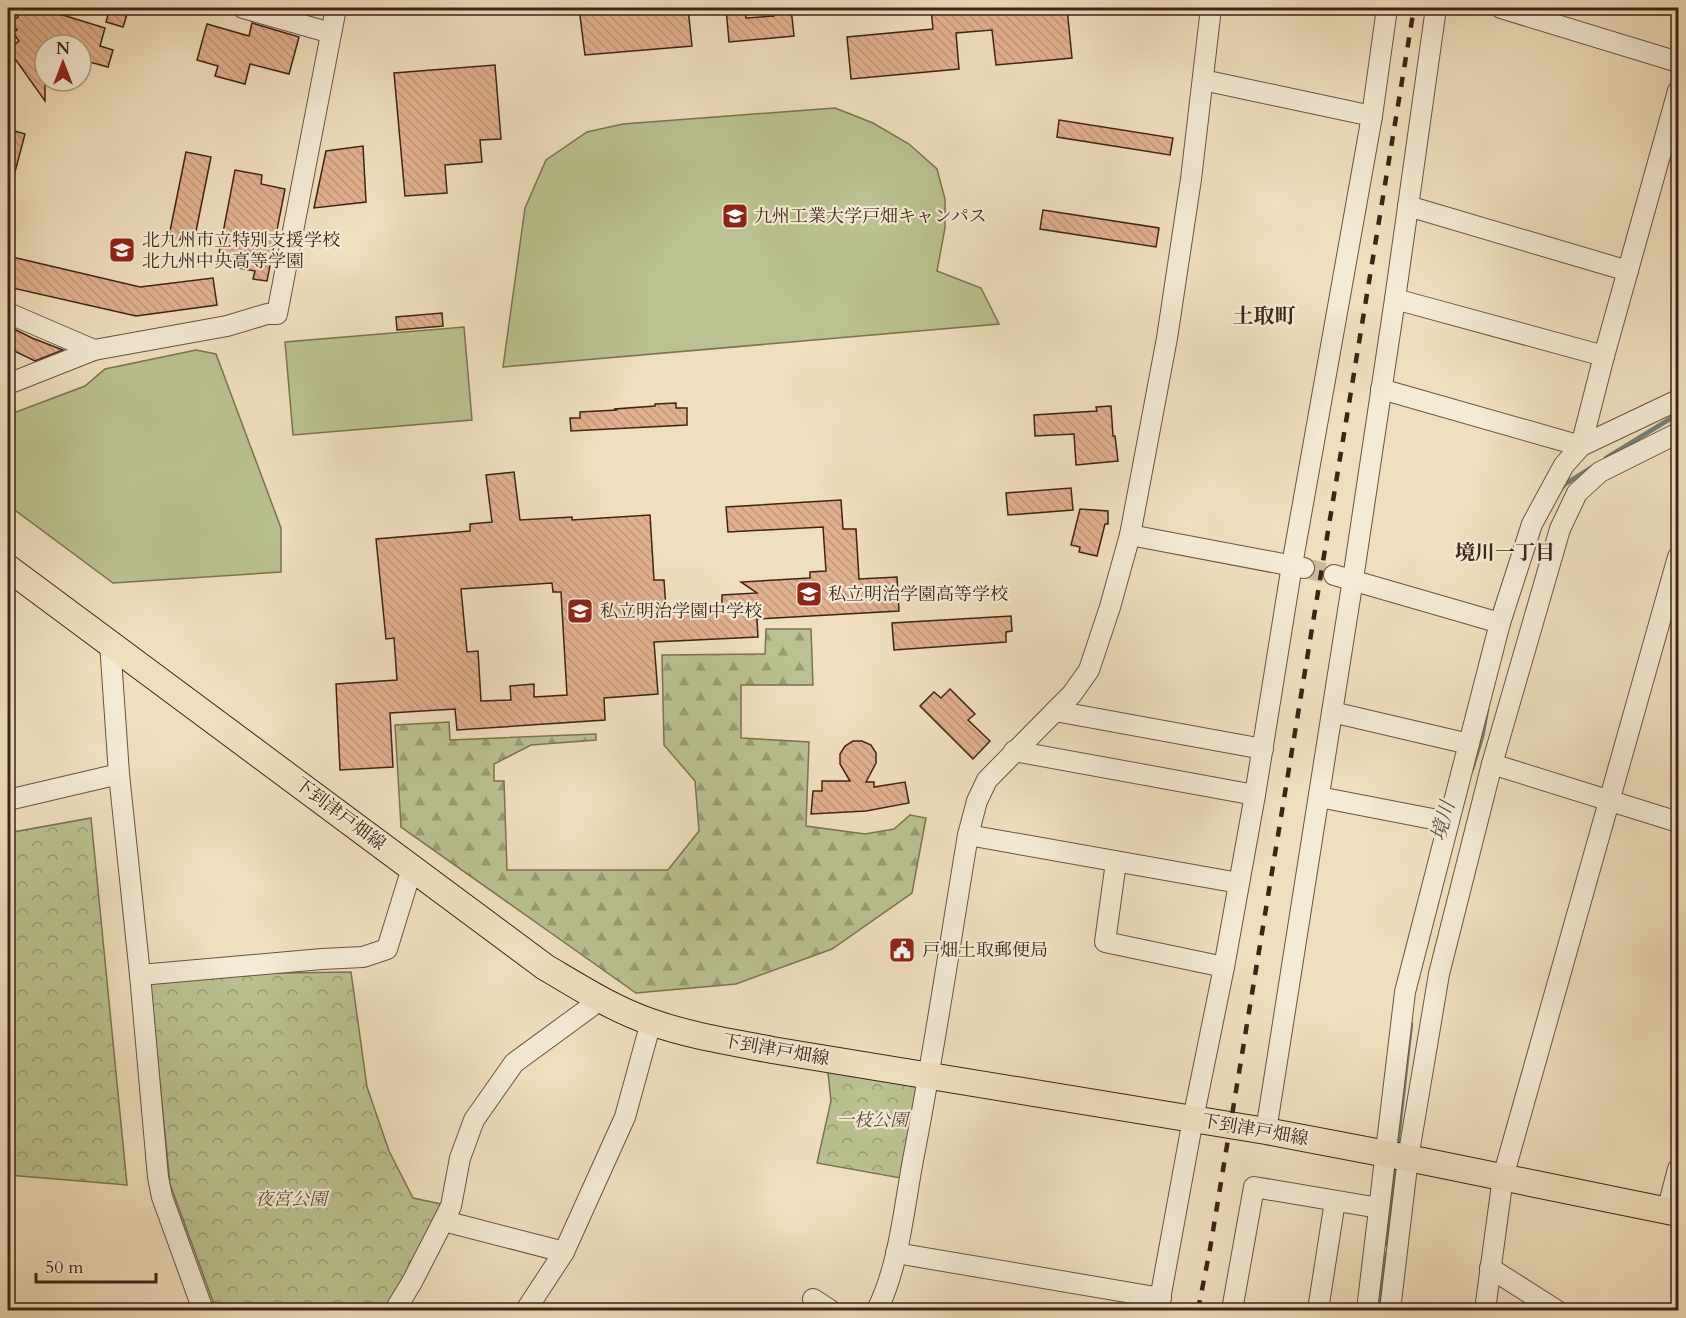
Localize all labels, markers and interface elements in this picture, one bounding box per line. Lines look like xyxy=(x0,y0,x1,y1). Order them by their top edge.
north arrow xyxy=(33,33,93,93)
text: N xyxy=(56,38,70,60)
school or university icon: 九州工業大学戸畑キャンパス xyxy=(720,201,750,231)
place label: 九州工業大学戸畑キャンパス xyxy=(754,204,987,229)
place label: 北九州市立特別支援学校 北九州中央高等学園 xyxy=(142,228,340,274)
school or university icon: 北九州市立特別支援学校 北九州中央高等学園 xyxy=(107,235,137,265)
district label: 土取町 xyxy=(1233,302,1296,331)
district label: 境川一丁目 xyxy=(1455,539,1555,566)
school or university icon: 私立明治学園高等学校 xyxy=(794,579,824,609)
place label: 私立明治学園高等学校 xyxy=(828,582,1008,607)
school or university icon: 私立明治学園中学校 xyxy=(565,596,595,626)
place label: 私立明治学園中学校 xyxy=(600,599,762,624)
street label: 下到津戸畑線 xyxy=(289,772,391,856)
water label: 境川 xyxy=(1425,796,1462,844)
public building icon: 戸畑土取郵便局 xyxy=(887,935,917,965)
place label: 戸畑土取郵便局 xyxy=(922,938,1048,963)
street label: 下到津戸畑線 xyxy=(721,1028,831,1072)
park label: 一枝公園 xyxy=(836,1108,911,1133)
street label: 下到津戸畑線 xyxy=(1200,1108,1310,1152)
park label: 夜宮公園 xyxy=(255,1187,330,1212)
scale bar xyxy=(36,1246,156,1284)
text: 50 m xyxy=(45,1255,84,1280)

